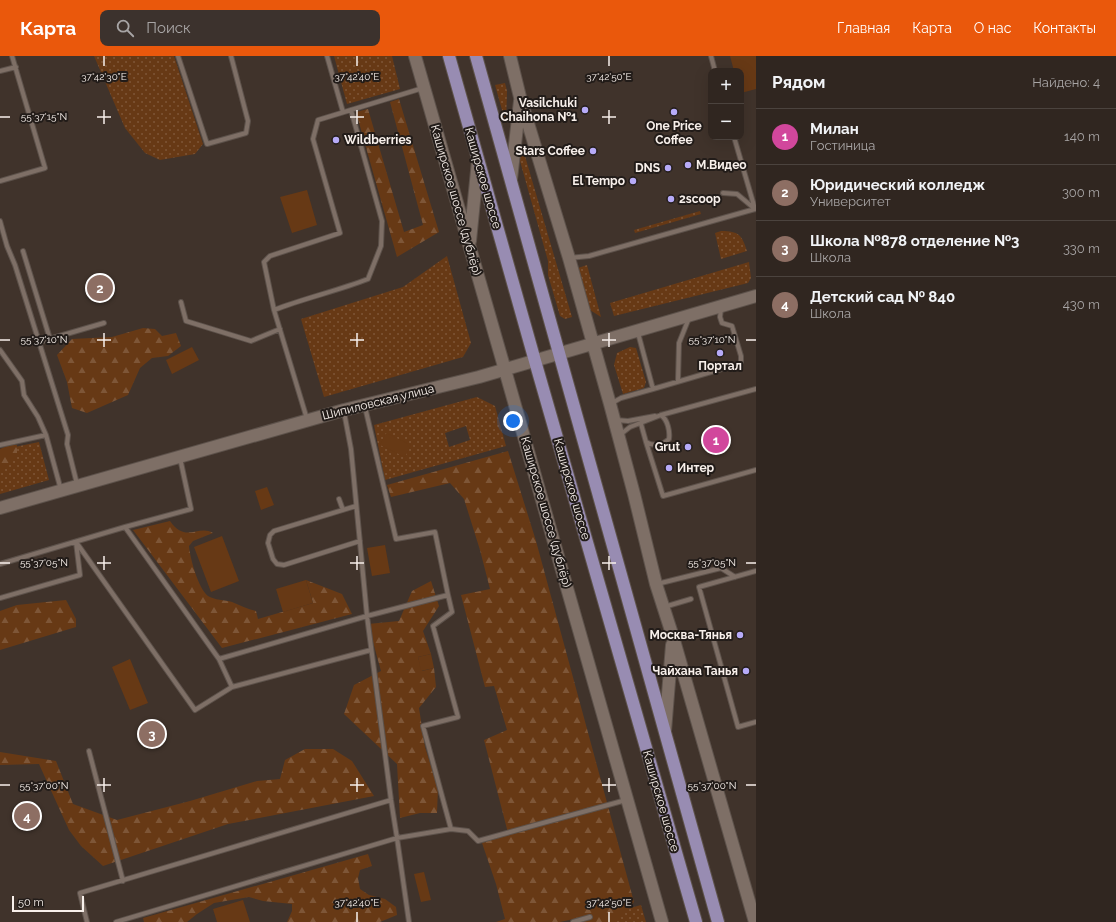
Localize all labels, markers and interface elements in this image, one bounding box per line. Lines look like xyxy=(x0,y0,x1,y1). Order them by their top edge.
search box xyxy=(100,10,380,46)
text: Карта xyxy=(20,17,76,39)
icon: search xyxy=(114,17,136,39)
text: Поиск xyxy=(146,19,191,37)
text: Главная xyxy=(837,20,890,36)
text: Карта xyxy=(912,20,952,36)
text: О нас xyxy=(974,20,1011,36)
text: Контакты xyxy=(1033,20,1096,36)
map controls xyxy=(708,68,744,140)
button: + xyxy=(708,68,744,104)
text: 37°42'30"E xyxy=(81,71,127,82)
text: 37°42'40"E xyxy=(335,71,379,82)
text: 37°42'50"E xyxy=(586,71,632,82)
text: Рядом xyxy=(772,72,825,92)
text: Найдено: 4 xyxy=(1032,75,1100,90)
place label: Vasilchuki Chaihona №1 xyxy=(500,96,577,124)
button: − xyxy=(708,104,744,140)
marker: Vasilchuki Chaihona №1 xyxy=(580,105,590,115)
marker: One Price Coffee xyxy=(669,107,679,117)
text: 55°37'15"N xyxy=(21,111,67,122)
place label: One Price Coffee xyxy=(646,119,702,147)
text: Милан xyxy=(810,120,859,138)
street label: Каширское шоссе (дублёр) xyxy=(428,123,484,277)
street label: Каширское шоссе xyxy=(462,126,504,230)
text: 1 xyxy=(782,129,788,144)
text: 140 m xyxy=(1064,129,1100,144)
place label: Wildberries xyxy=(344,133,412,147)
marker: Wildberries xyxy=(331,135,341,145)
text: Гостиница xyxy=(810,138,875,153)
place label: Stars Coffee xyxy=(515,144,585,158)
marker: Stars Coffee xyxy=(588,146,598,156)
place label: М.Видео xyxy=(696,158,747,172)
marker: М.Видео xyxy=(683,160,693,170)
place label: DNS xyxy=(635,161,660,175)
marker: DNS xyxy=(663,163,673,173)
place label: El Tempo xyxy=(572,174,625,188)
marker: El Tempo xyxy=(628,176,638,186)
text: Юридический колледж xyxy=(810,176,985,194)
text: 2 xyxy=(781,185,789,200)
text: 300 m xyxy=(1062,185,1100,200)
place label: 2scoop xyxy=(679,192,721,206)
marker: 2scoop xyxy=(666,194,676,204)
text: Университет xyxy=(810,194,891,209)
text: Школа №878 отделение №3 xyxy=(810,232,1020,250)
text: 3 xyxy=(781,241,789,256)
text: 330 m xyxy=(1063,241,1100,256)
text: Школа xyxy=(810,250,851,265)
pin: 2 xyxy=(87,273,113,303)
text: Детский сад № 840 xyxy=(810,288,955,306)
text: 4 xyxy=(781,297,789,312)
text: 430 m xyxy=(1063,297,1100,312)
text: Школа xyxy=(810,306,851,321)
text: 55°37'10"N xyxy=(21,334,67,345)
text: 55°37'10"N xyxy=(689,334,735,345)
marker: Портал xyxy=(715,348,725,358)
place label: Портал xyxy=(698,359,742,373)
street label: Шипиловская улица xyxy=(320,381,436,423)
your location xyxy=(503,411,523,431)
pin: 1 xyxy=(703,425,729,455)
street label: Каширское шоссе (дублёр) xyxy=(518,435,574,589)
street label: Каширское шоссе xyxy=(551,437,593,541)
place label: Grut xyxy=(655,440,680,454)
marker: Grut xyxy=(683,442,693,452)
place label: Интер xyxy=(677,461,715,475)
marker: Интер xyxy=(664,463,674,473)
text: 55°37'05"N xyxy=(20,557,68,568)
text: 55°37'05"N xyxy=(688,557,736,568)
place label: Москва-Тянья xyxy=(649,628,732,642)
marker: Москва-Тянья xyxy=(735,630,745,640)
place label: Чайхана Танья xyxy=(652,664,738,678)
marker: Чайхана Танья xyxy=(741,666,751,676)
pin: 3 xyxy=(139,719,165,749)
street label: Каширское шоссе xyxy=(640,749,682,853)
text: 55°37'00"N xyxy=(20,780,68,791)
text: 55°37'00"N xyxy=(688,780,736,791)
pin: 4 xyxy=(14,801,40,831)
scale bar xyxy=(12,894,84,913)
text: 50 m xyxy=(18,896,44,909)
text: 37°42'40"E xyxy=(335,897,379,908)
text: 37°42'50"E xyxy=(586,897,632,908)

